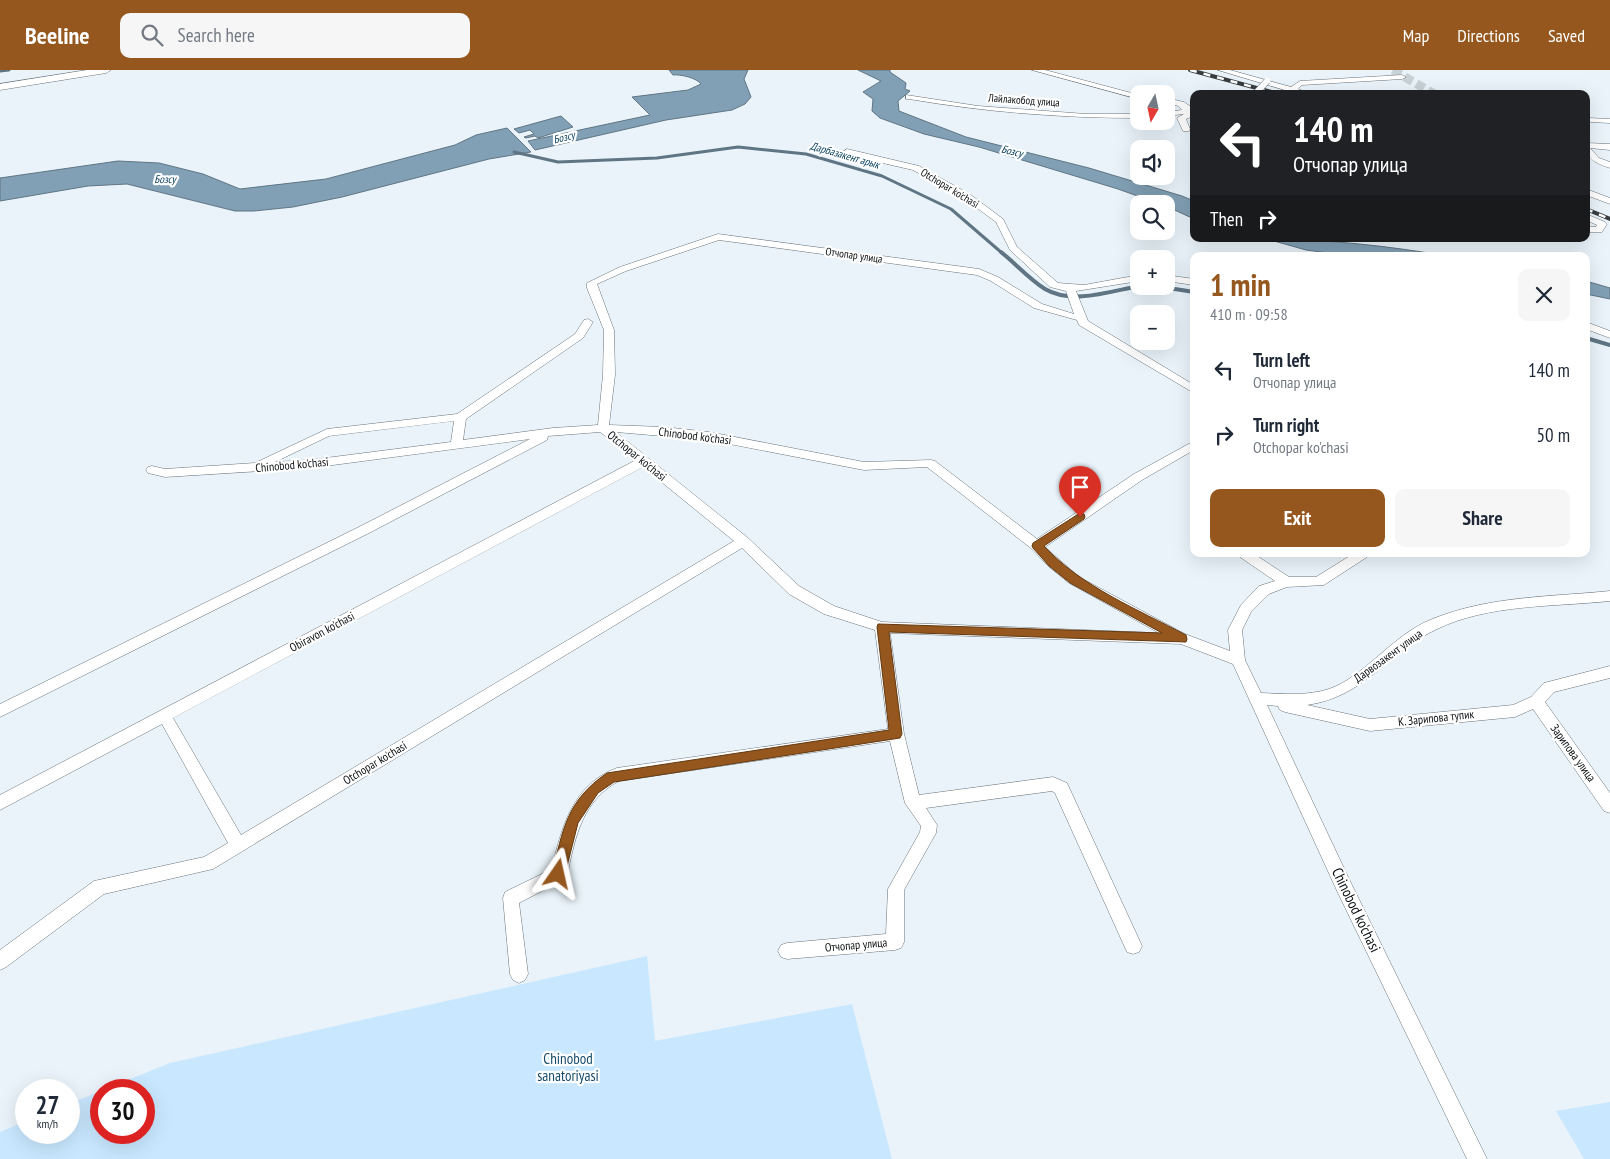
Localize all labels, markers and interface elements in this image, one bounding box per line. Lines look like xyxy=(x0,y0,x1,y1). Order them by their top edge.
search box xyxy=(120,13,470,58)
text: Beeline xyxy=(25,20,90,51)
icon: search xyxy=(138,21,166,49)
text: Search here xyxy=(178,23,255,47)
text: Map xyxy=(1403,24,1429,47)
text: Directions xyxy=(1457,24,1520,47)
text: Saved xyxy=(1548,24,1585,47)
north arrow xyxy=(1130,85,1175,130)
map controls xyxy=(1130,85,1175,350)
street label: Лайлакобод улица xyxy=(987,90,1060,109)
text: 140 m xyxy=(1293,106,1374,152)
icon: left xyxy=(1210,110,1275,175)
water label: Бозсу xyxy=(552,127,578,146)
water label: Дарбазакент арык xyxy=(808,138,883,172)
button: sound xyxy=(1130,140,1175,185)
water label: Бозсу xyxy=(1000,142,1026,161)
text: Отчопар улица xyxy=(1293,150,1408,178)
street label: Otchopar ko'chasi xyxy=(918,165,982,211)
water label: Бозсу xyxy=(154,172,178,186)
button: search xyxy=(1130,195,1175,240)
icon: right xyxy=(1253,205,1281,233)
text: Then xyxy=(1210,207,1243,231)
street label: Отчопар улица xyxy=(825,244,883,266)
button: + xyxy=(1130,250,1175,295)
text: 1 min xyxy=(1210,265,1271,304)
button: close xyxy=(1518,269,1570,321)
text: 410 m · 09:58 xyxy=(1210,304,1288,324)
button: − xyxy=(1130,305,1175,350)
text: Turn left xyxy=(1253,348,1310,372)
icon: left xyxy=(1210,356,1238,384)
text: 140 m xyxy=(1528,358,1570,382)
text: Отчопар улица xyxy=(1253,372,1337,392)
text: Turn right xyxy=(1253,413,1319,437)
icon: right xyxy=(1210,421,1238,449)
text: 50 m xyxy=(1537,423,1570,447)
street label: Chinobod ko'chasi xyxy=(658,424,732,447)
street label: Otchopar ko'chasi xyxy=(605,427,670,484)
text: Otchopar ko'chasi xyxy=(1253,437,1349,457)
street label: Chinobod ko'chasi xyxy=(255,454,329,475)
pin xyxy=(1059,466,1101,517)
icon: arrive xyxy=(1066,473,1094,501)
button: Exit xyxy=(1210,489,1385,547)
button: Share xyxy=(1395,489,1570,547)
street label: Obiravon ko'chasi xyxy=(287,608,357,655)
street label: Дарвозакент улица xyxy=(1351,626,1425,685)
street label: К. Зарипова тупик xyxy=(1397,706,1475,729)
street label: Зарипова улица xyxy=(1547,721,1599,785)
street label: Otchopar ko'chasi xyxy=(340,738,409,787)
position arrow xyxy=(531,847,583,899)
street label: Chinobod ko'chasi xyxy=(1328,864,1385,955)
street label: Отчопар улица xyxy=(824,934,888,955)
park label: Chinobod sanatoriyasi xyxy=(537,1049,599,1085)
speed limit sign: 30 xyxy=(90,1079,155,1144)
text: 27 xyxy=(36,1089,59,1121)
text: km/h xyxy=(37,1116,58,1131)

